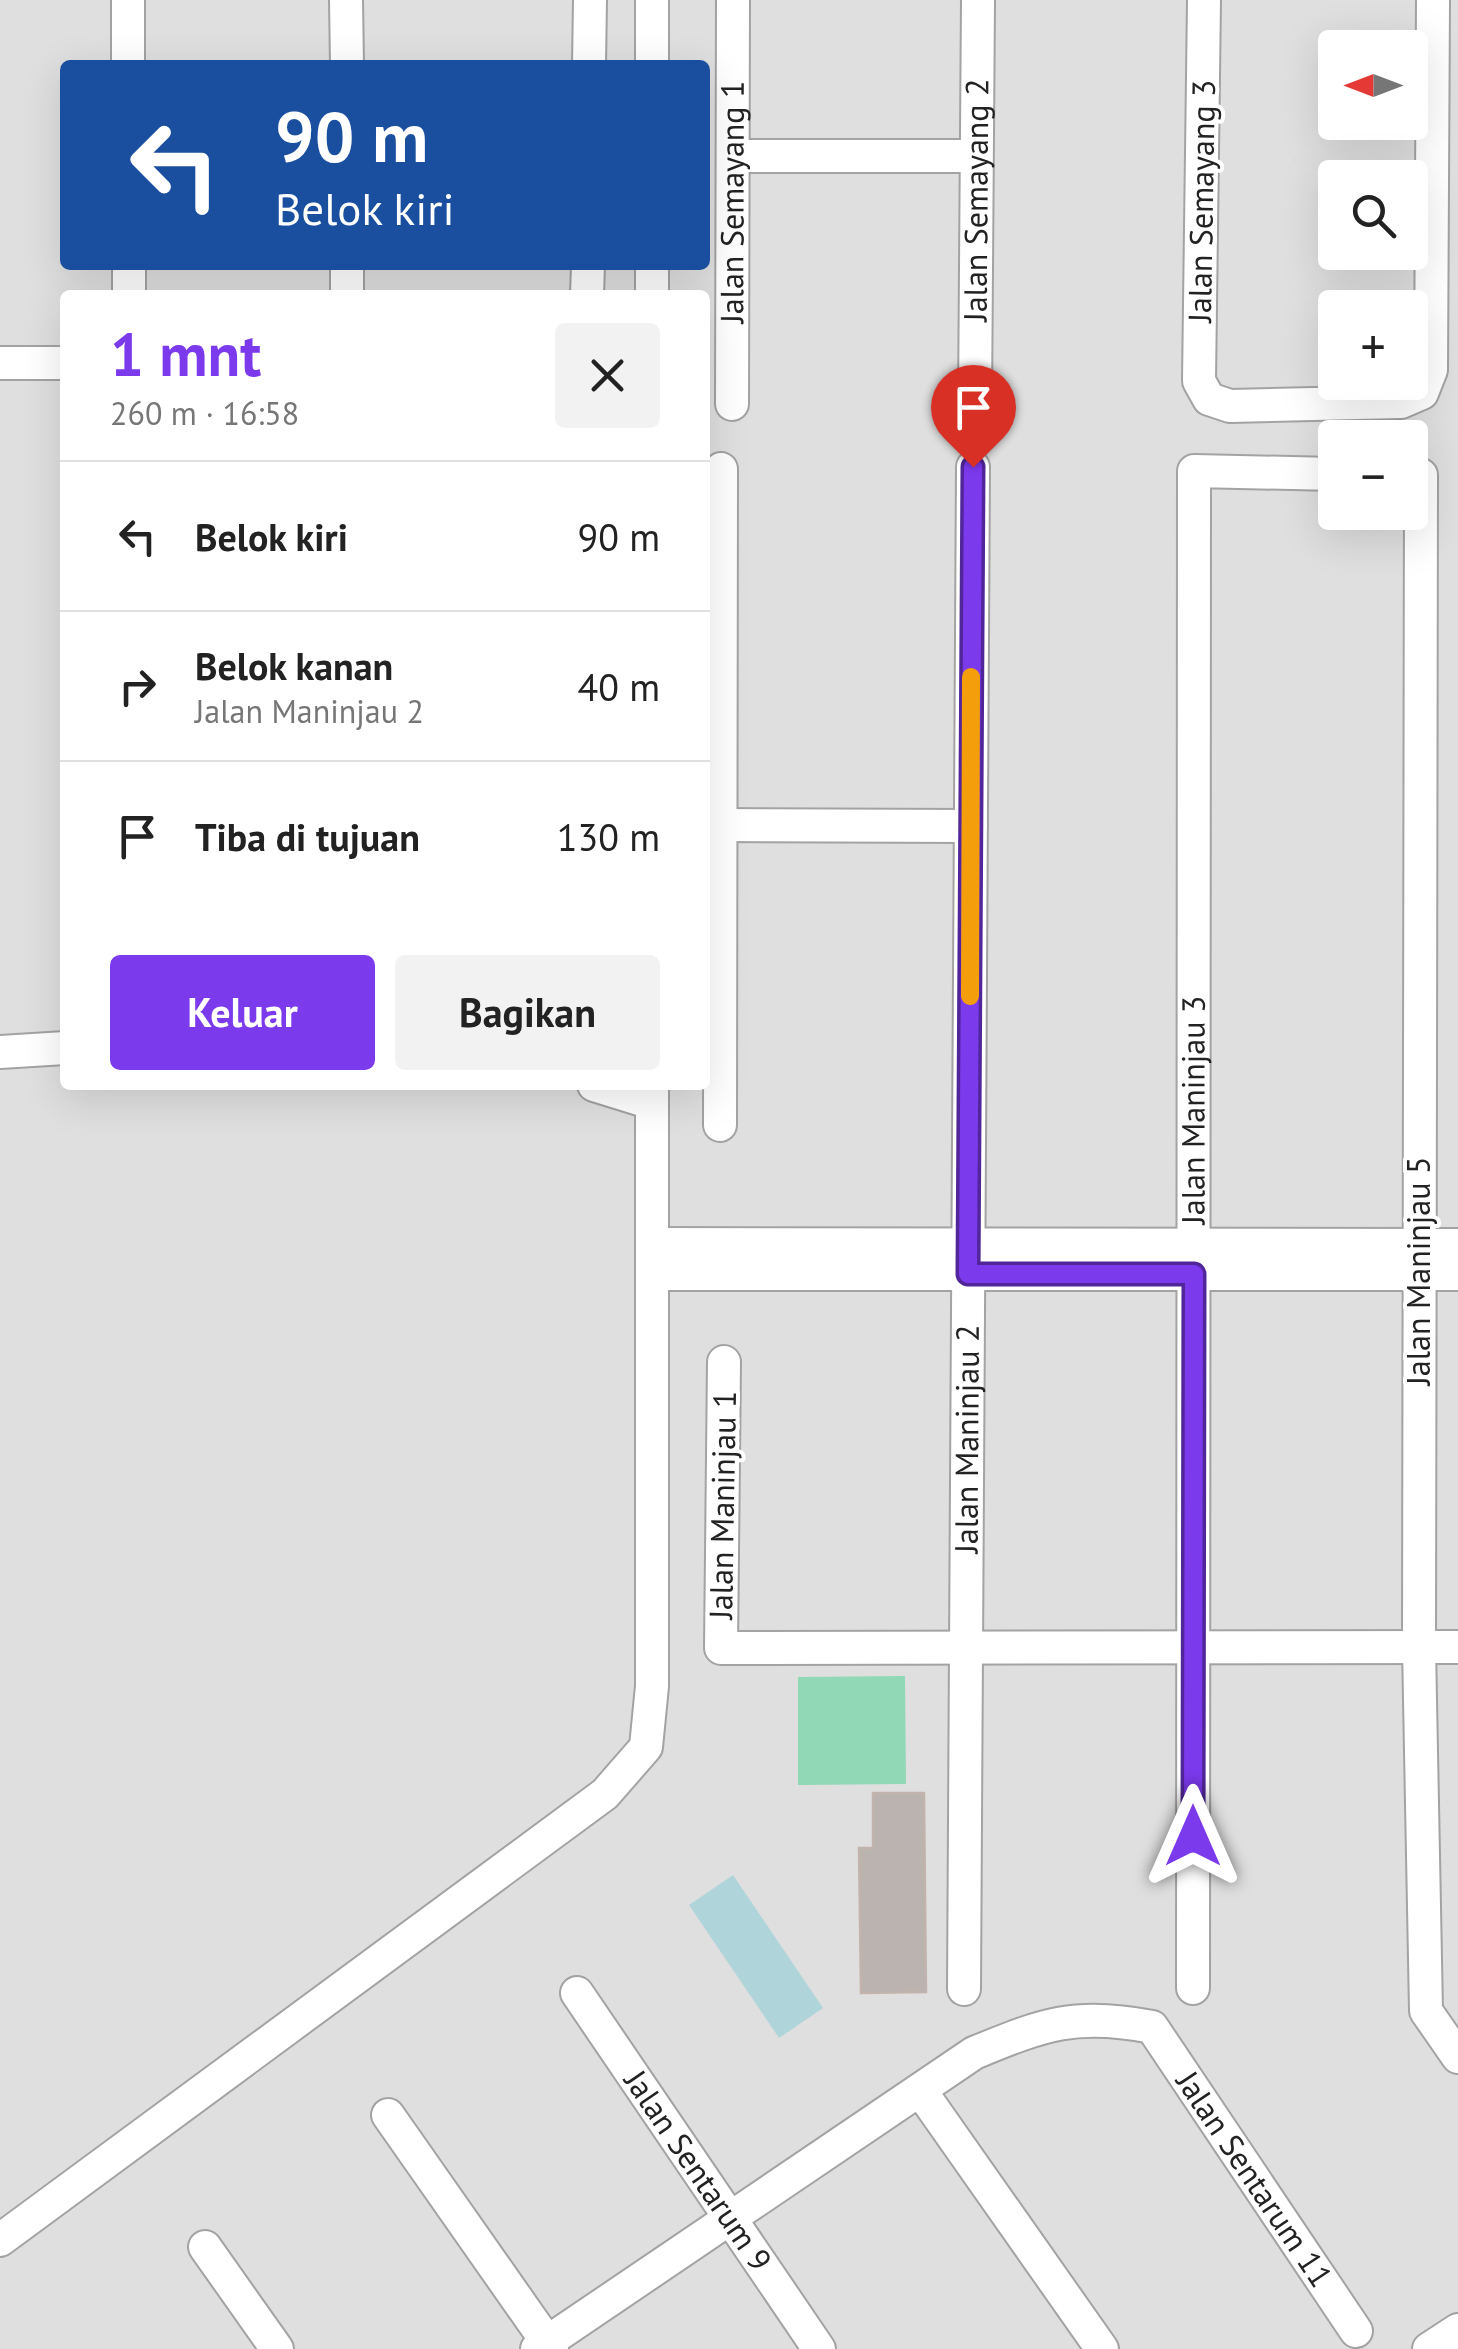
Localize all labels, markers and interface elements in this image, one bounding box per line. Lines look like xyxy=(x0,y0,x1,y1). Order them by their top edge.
north arrow xyxy=(1318,30,1428,140)
map controls xyxy=(1318,30,1428,530)
street label: Jalan Semayang 2 xyxy=(954,78,997,324)
street label: Jalan Semayang 3 xyxy=(1178,79,1224,325)
street label: Jalan Semayang 1 xyxy=(710,80,753,326)
text: 90 m xyxy=(275,91,428,181)
icon: left xyxy=(110,100,240,230)
button: search xyxy=(1318,160,1428,270)
text: Belok kiri xyxy=(275,179,455,237)
button: + xyxy=(1318,290,1428,400)
text: 1 mnt xyxy=(110,315,261,393)
button: close xyxy=(555,323,660,428)
pin xyxy=(931,365,1016,468)
icon: arrive xyxy=(946,380,1001,435)
text: 260 m · 16:58 xyxy=(110,392,299,434)
button: − xyxy=(1318,420,1428,530)
icon: left xyxy=(110,509,165,564)
text: Belok kiri xyxy=(195,512,348,561)
text: 90 m xyxy=(578,512,660,561)
text: Belok kanan xyxy=(195,641,393,690)
icon: right xyxy=(110,659,165,714)
text: 40 m xyxy=(578,662,660,711)
text: Jalan Maninjau 2 xyxy=(195,690,424,732)
icon: arrive xyxy=(110,809,165,864)
text: Tiba di tujuan xyxy=(195,812,420,861)
text: 130 m xyxy=(557,812,660,861)
button: Keluar xyxy=(110,955,375,1070)
button: Bagikan xyxy=(395,955,660,1070)
street label: Jalan Maninjau 3 xyxy=(1172,996,1214,1226)
street label: Jalan Maninjau 5 xyxy=(1397,1157,1439,1387)
street label: Jalan Maninjau 2 xyxy=(945,1324,988,1556)
street label: Jalan Maninjau 1 xyxy=(699,1390,745,1622)
position arrow xyxy=(1141,1784,1245,1888)
street label: Jalan Sentarum 9 xyxy=(614,2060,782,2279)
street label: Jalan Sentarum 11 xyxy=(1166,2061,1343,2295)

